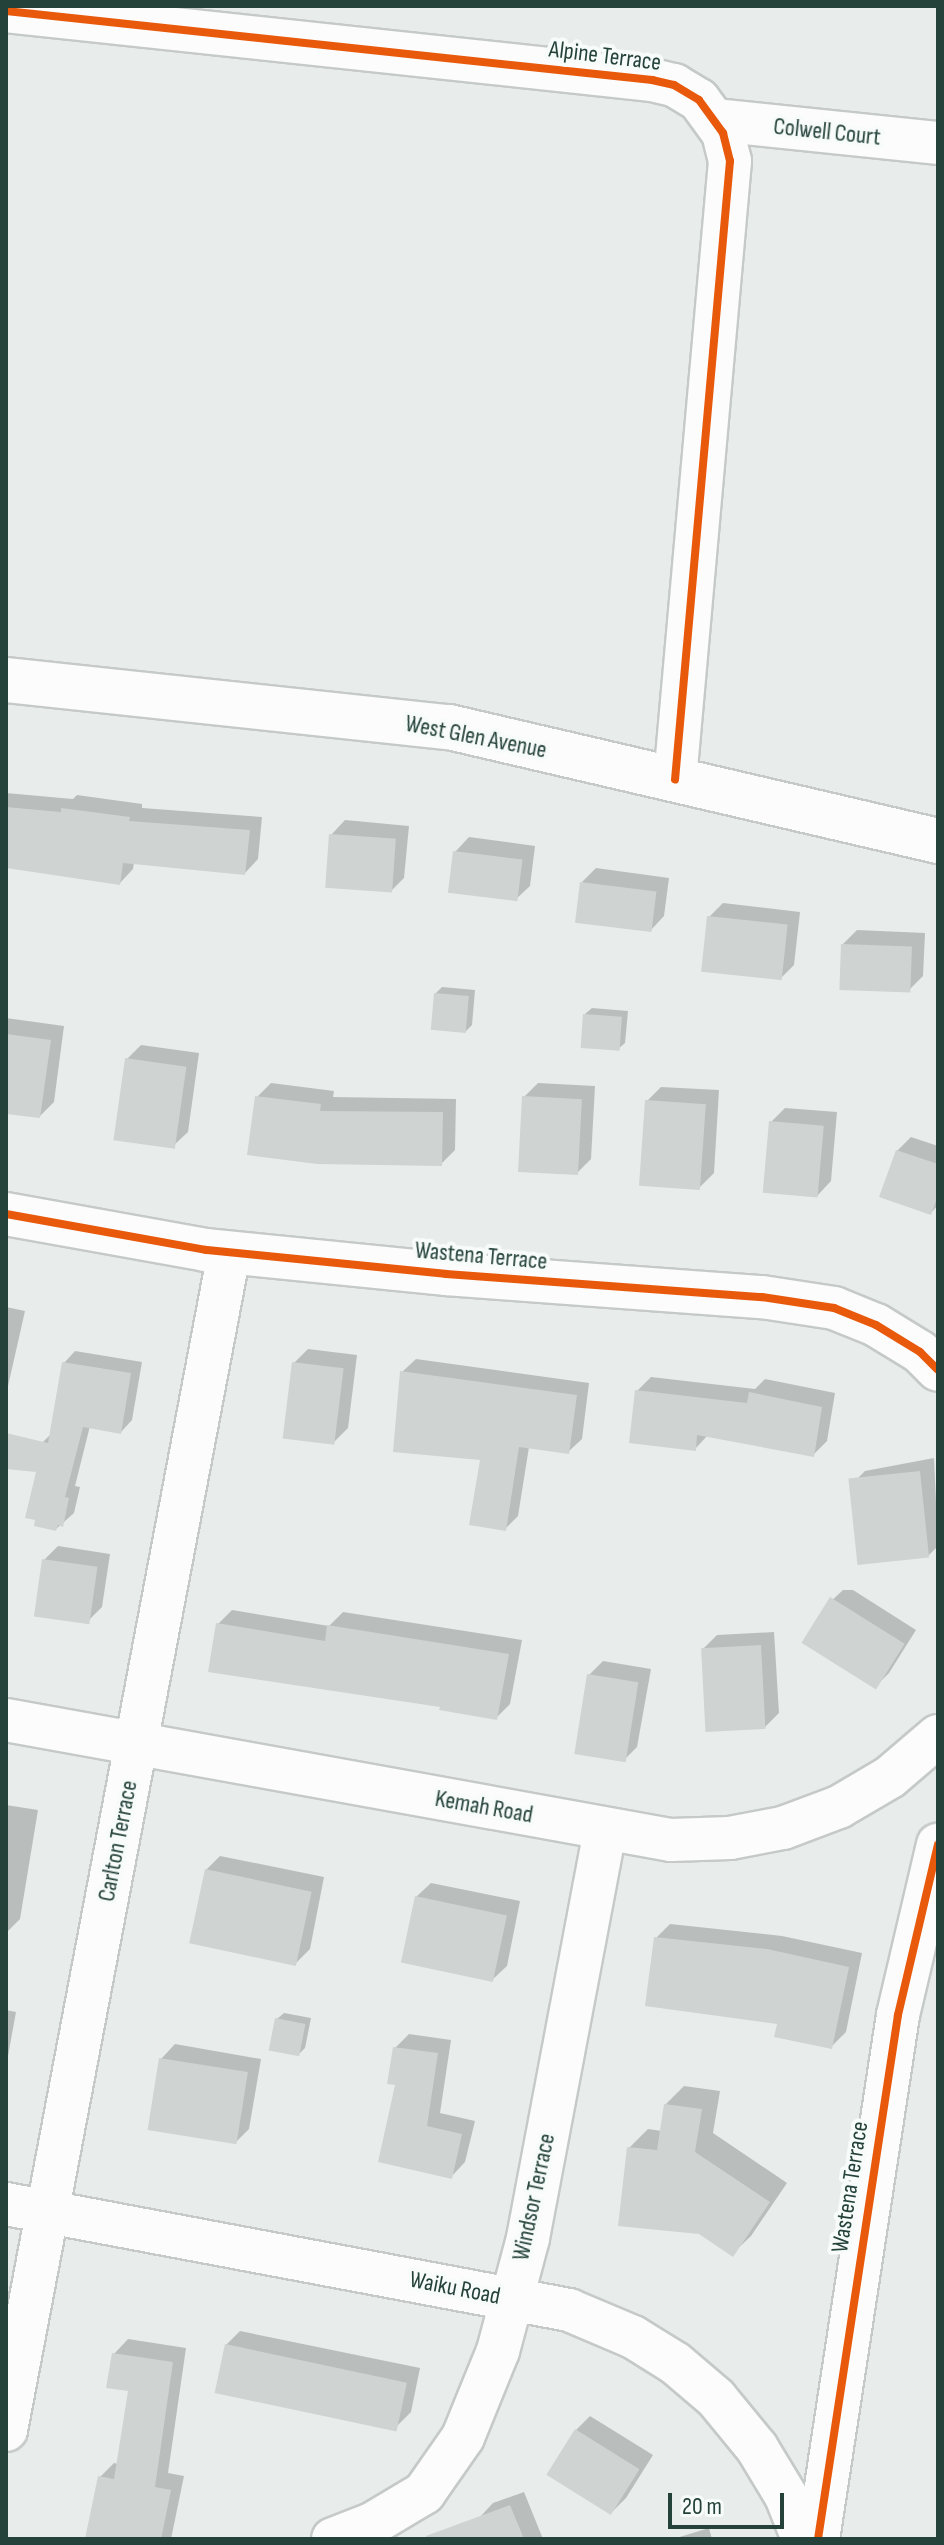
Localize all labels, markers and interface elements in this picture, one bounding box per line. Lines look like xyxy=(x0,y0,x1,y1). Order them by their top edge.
street label: Alpine Terrace xyxy=(547,35,663,77)
street label: Colwell Court xyxy=(772,112,882,152)
street label: West Glen Avenue xyxy=(403,709,549,765)
street label: Wastena Terrace xyxy=(414,1236,548,1276)
street label: Carlton Terrace xyxy=(92,1778,144,1904)
street label: Kemah Road xyxy=(433,1784,535,1830)
street label: Wastena Terrace xyxy=(825,2119,875,2255)
street label: Windsor Terrace xyxy=(506,2131,562,2263)
street label: Waiku Road xyxy=(407,2265,503,2311)
scale bar xyxy=(672,2477,788,2527)
text: 20 m xyxy=(682,2492,722,2521)

